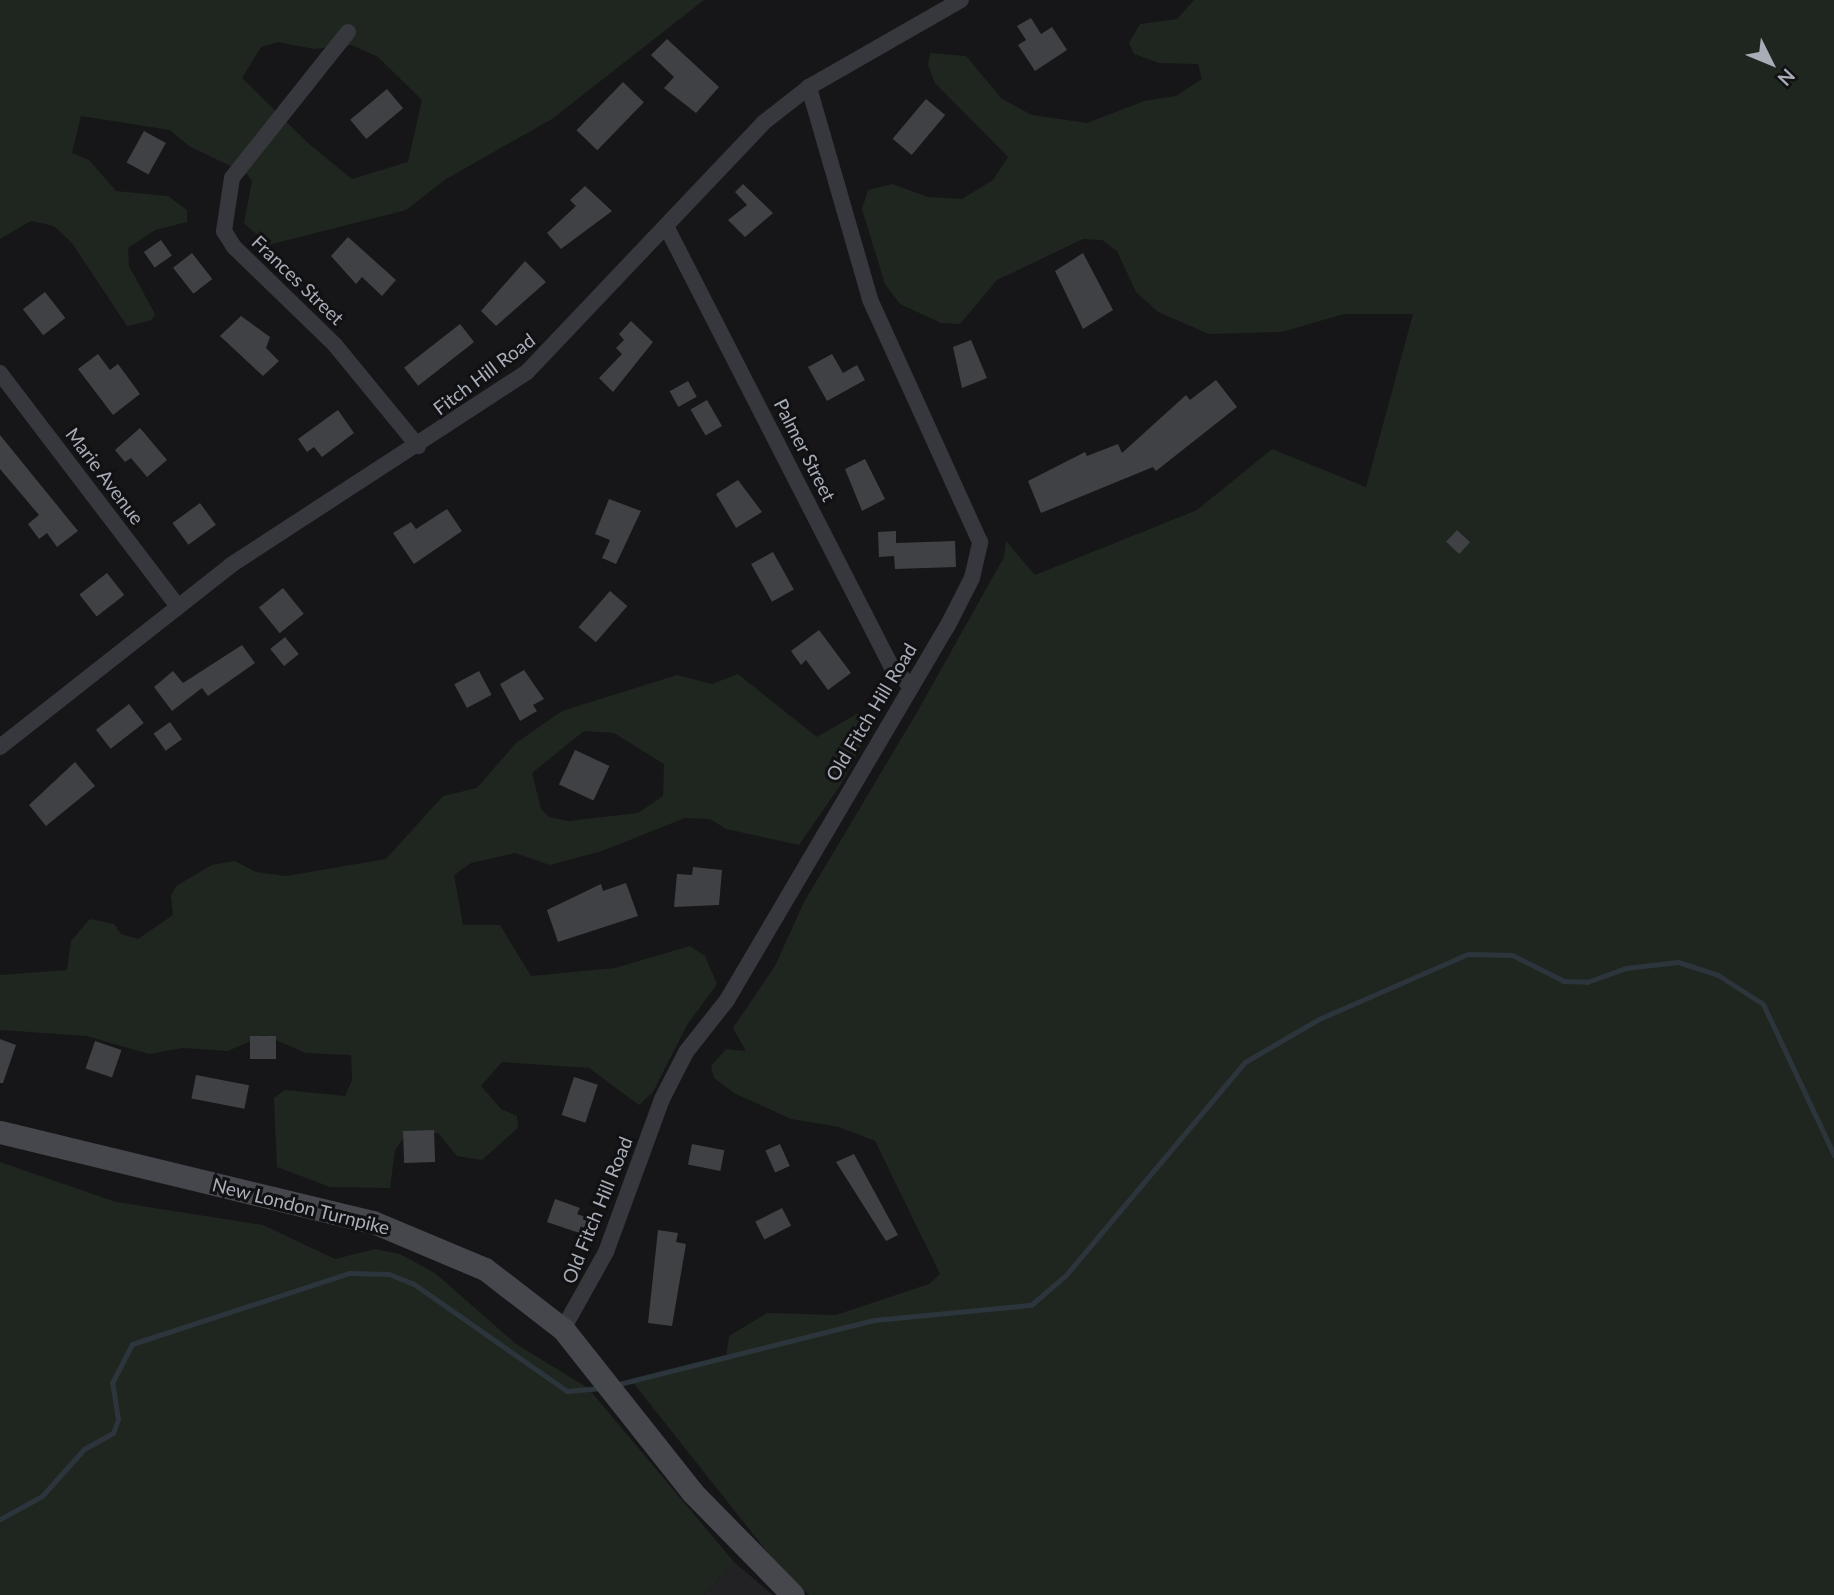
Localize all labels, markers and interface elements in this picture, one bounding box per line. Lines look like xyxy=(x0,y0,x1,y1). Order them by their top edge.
north arrow xyxy=(1736,28,1806,98)
text: N xyxy=(1773,64,1800,91)
street label: Frances Street xyxy=(247,231,349,329)
street label: Fitch Hill Road xyxy=(429,328,539,420)
street label: Palmer Street xyxy=(769,395,841,505)
street label: Marie Avenue xyxy=(61,423,149,529)
street label: Old Fitch Hill Road xyxy=(821,639,921,785)
street label: Old Fitch Hill Road xyxy=(557,1133,637,1287)
street label: New London Turnpike xyxy=(209,1173,393,1239)

